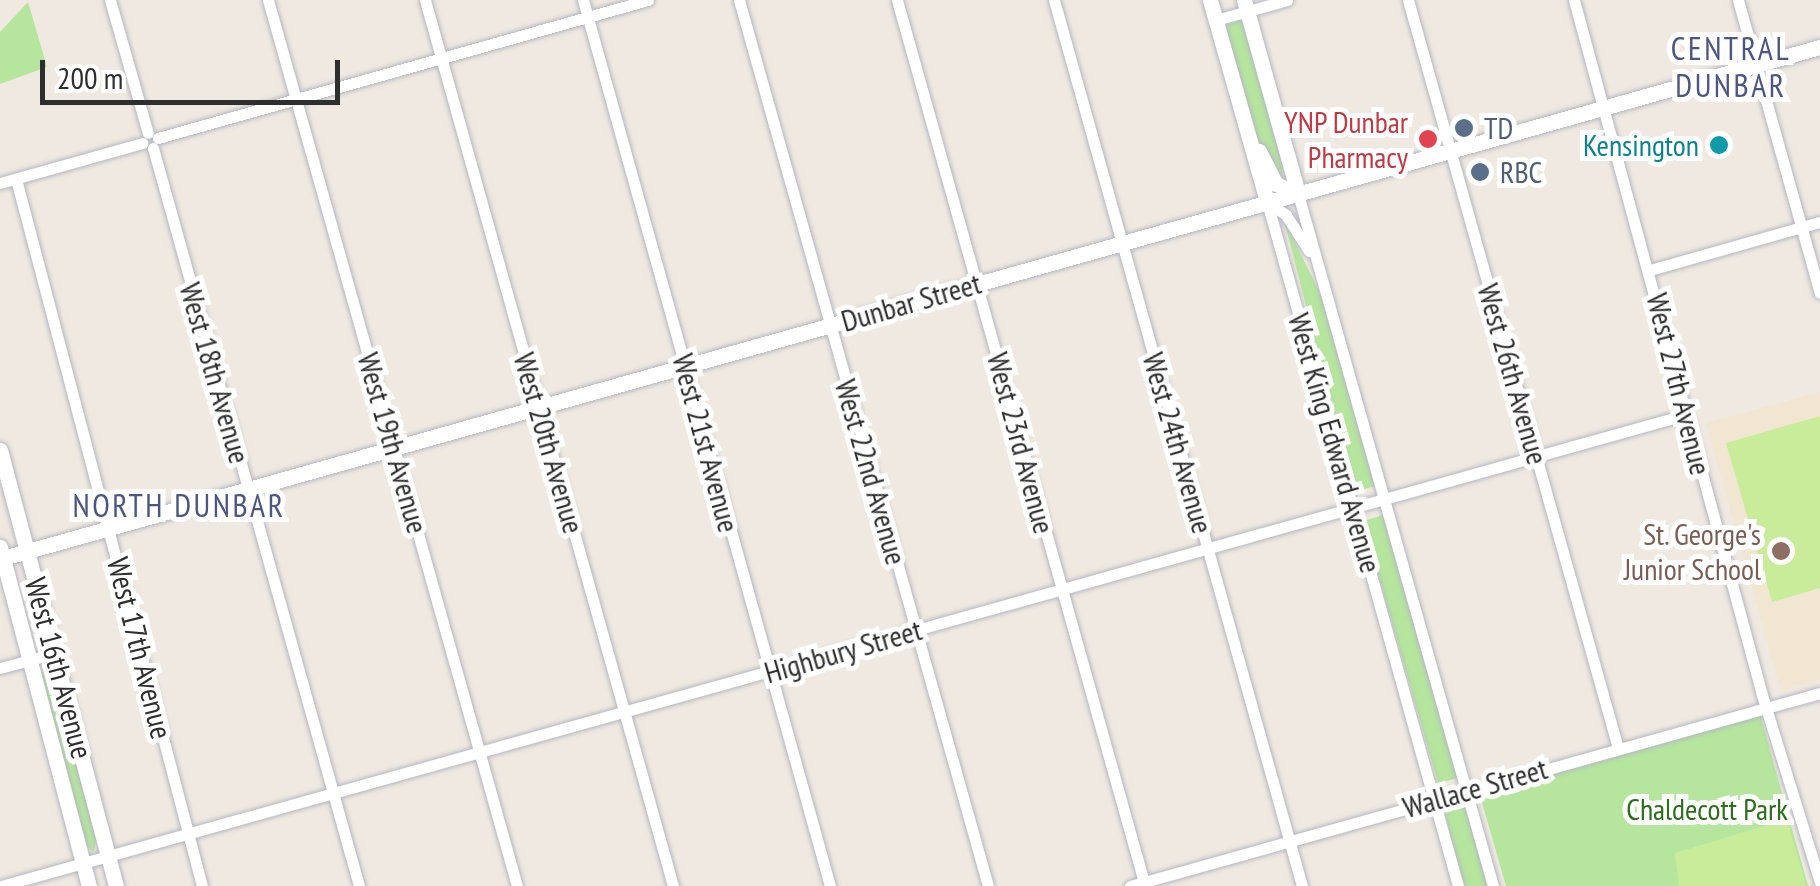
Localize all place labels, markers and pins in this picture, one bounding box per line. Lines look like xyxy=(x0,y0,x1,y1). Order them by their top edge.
place label: YNP Dunbar Pharmacy xyxy=(1283,104,1408,174)
place label: TD xyxy=(1484,110,1513,146)
marker: TD xyxy=(1453,117,1475,139)
place label: Kensington xyxy=(1583,127,1699,163)
marker: YNP Dunbar Pharmacy xyxy=(1417,128,1439,150)
marker: Kensington xyxy=(1708,134,1730,156)
place label: RBC xyxy=(1500,154,1542,190)
marker: RBC xyxy=(1469,161,1491,183)
place label: St. George's Junior School xyxy=(1624,516,1761,586)
marker: St. George's Junior School xyxy=(1770,540,1792,562)

